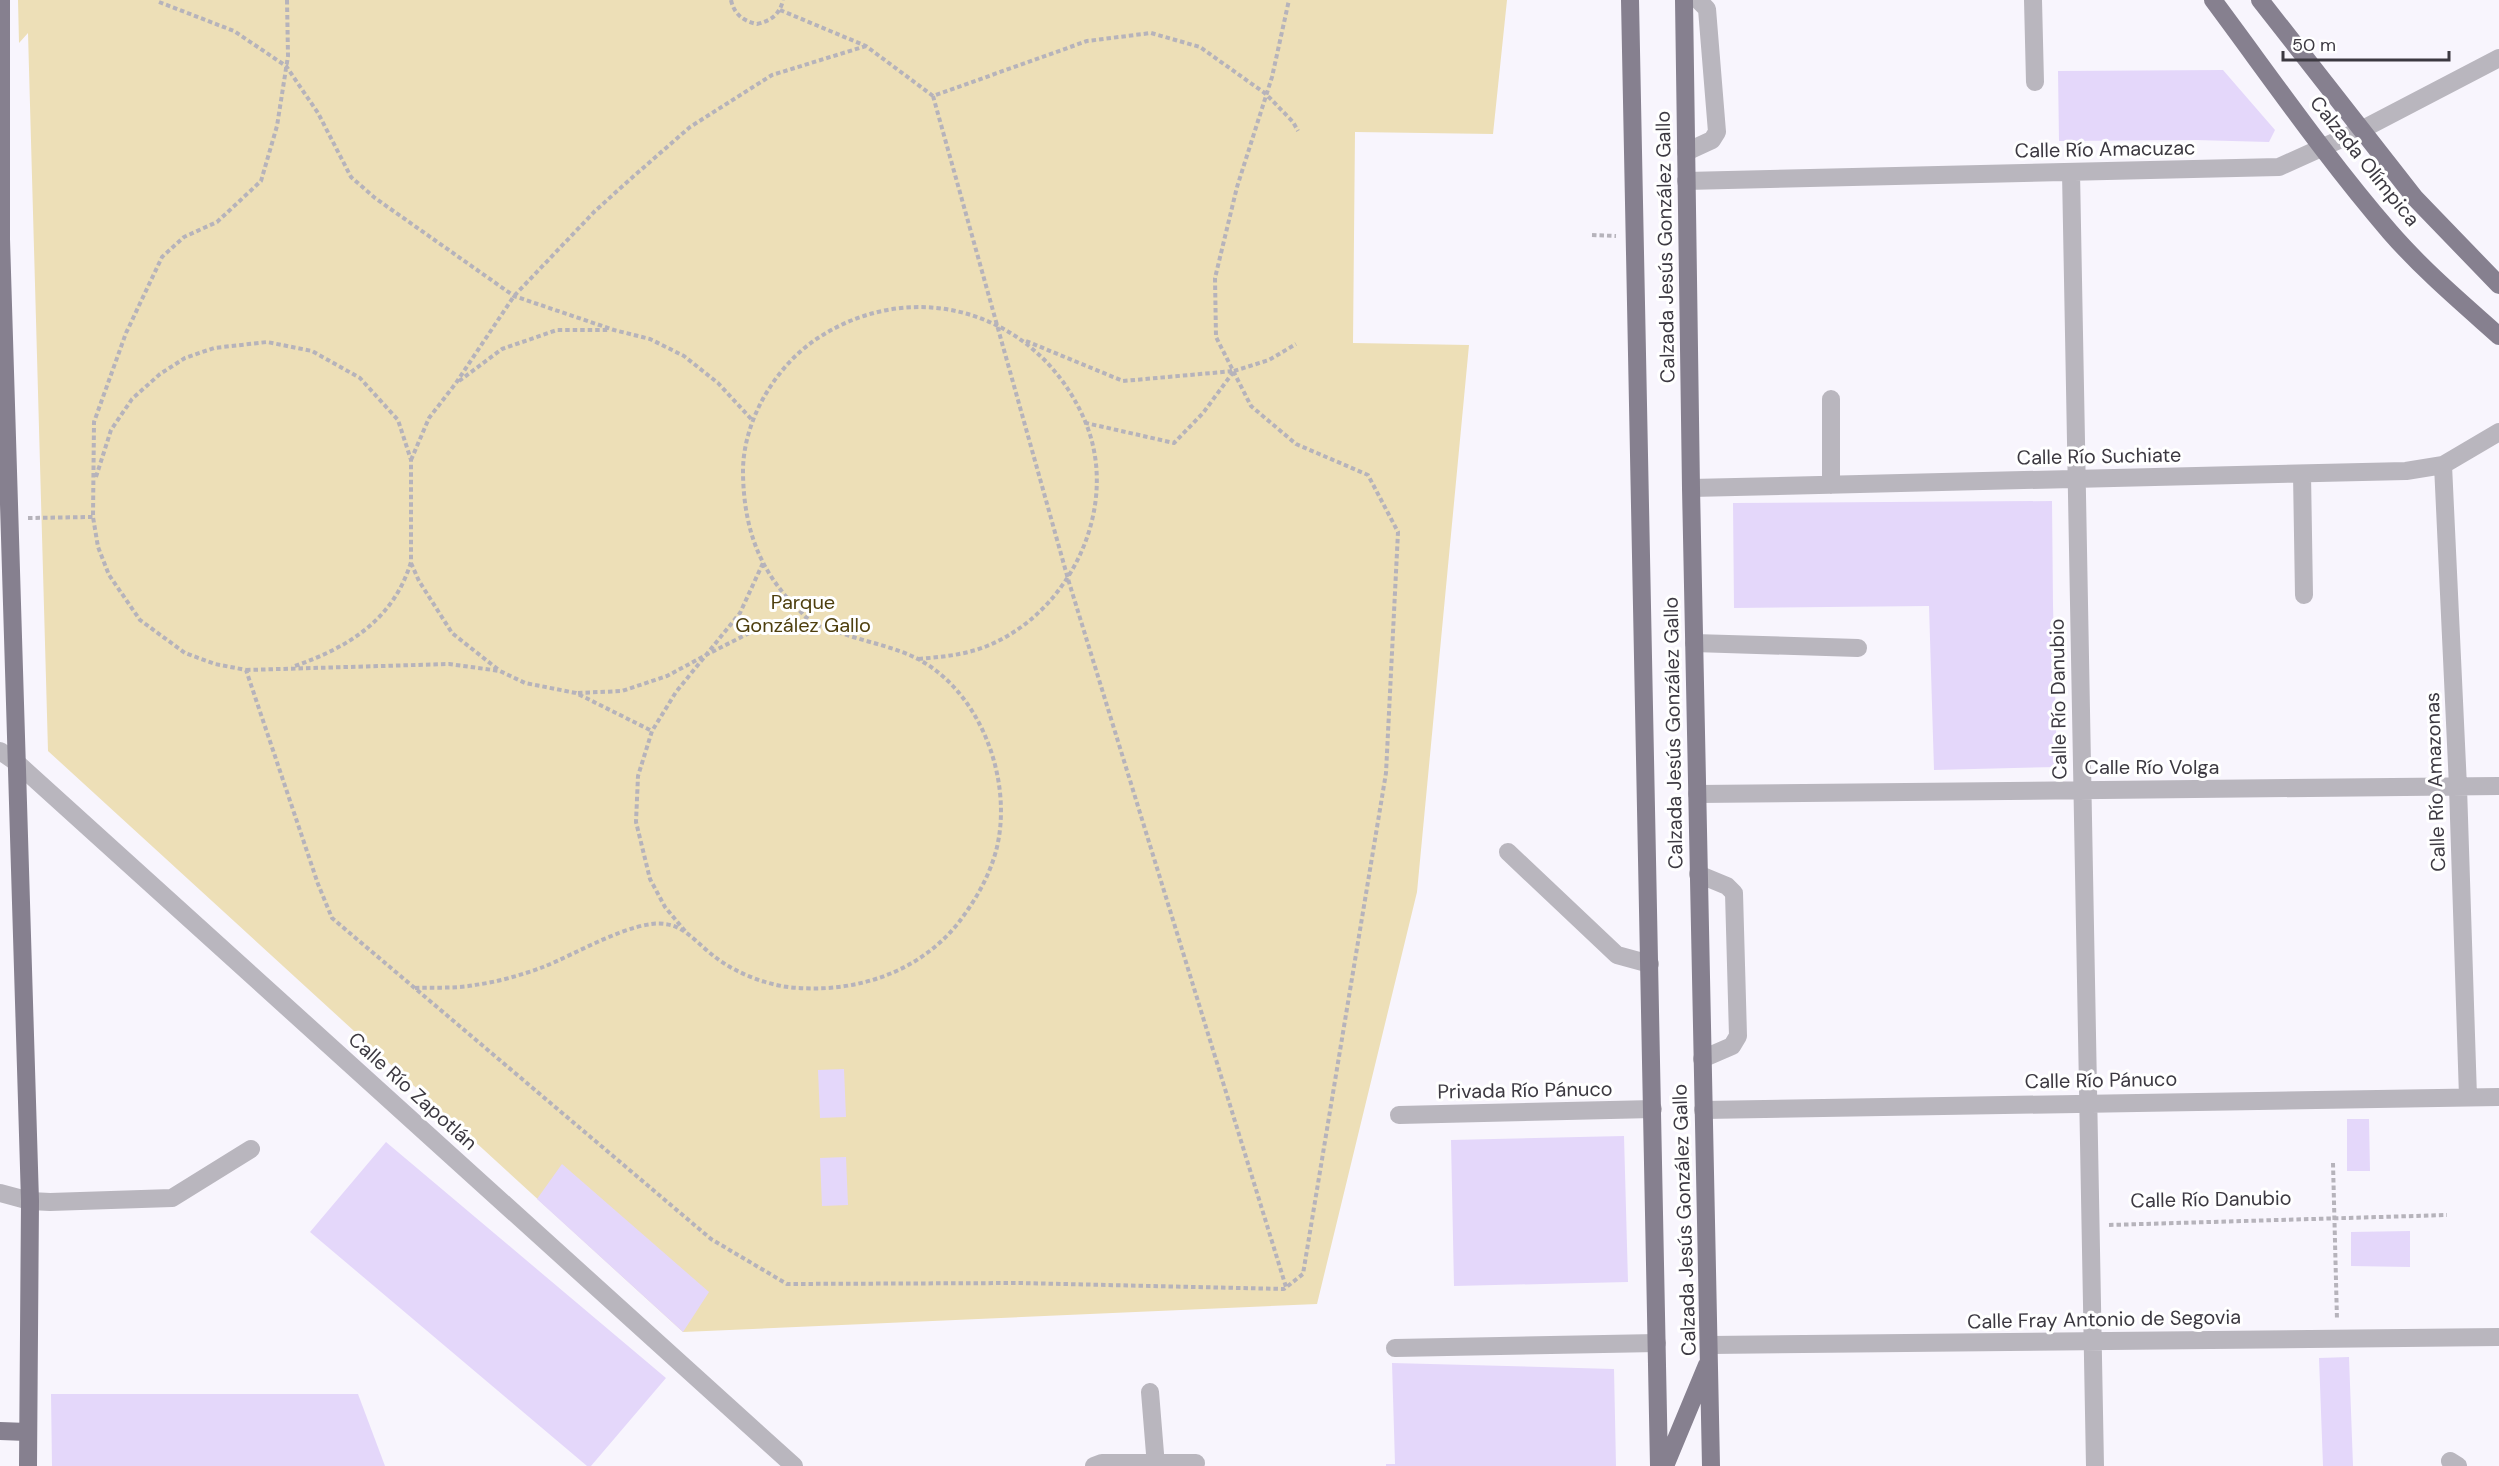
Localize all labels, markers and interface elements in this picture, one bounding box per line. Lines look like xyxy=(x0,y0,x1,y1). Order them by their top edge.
scale bar xyxy=(2283,24,2450,62)
text: 50 m xyxy=(2292,33,2336,57)
street label: Calzada Olímpica xyxy=(2304,91,2426,231)
street label: Calzada Jesús González Gallo xyxy=(1650,111,1680,383)
street label: Calle Río Amacuzac xyxy=(2014,134,2196,164)
street label: Calle Río Suchiate xyxy=(2016,442,2182,470)
park label: Parque González Gallo xyxy=(735,589,871,638)
street label: Calzada Jesús González Gallo xyxy=(1658,597,1688,869)
street label: Calle Río Danubio xyxy=(2044,618,2072,780)
street label: Calle Río Amazonas xyxy=(2419,692,2451,872)
street label: Calle Río Volga xyxy=(2085,754,2219,780)
street label: Calle Río Zapotlán xyxy=(343,1026,483,1156)
street label: Calle Río Pánuco xyxy=(2024,1066,2178,1094)
street label: Privada Río Pánuco xyxy=(1437,1075,1613,1105)
street label: Calzada Jesús González Gallo xyxy=(1666,1083,1702,1357)
street label: Calle Río Danubio xyxy=(2130,1185,2292,1213)
street label: Calle Fray Antonio de Segovia xyxy=(1967,1304,2241,1334)

